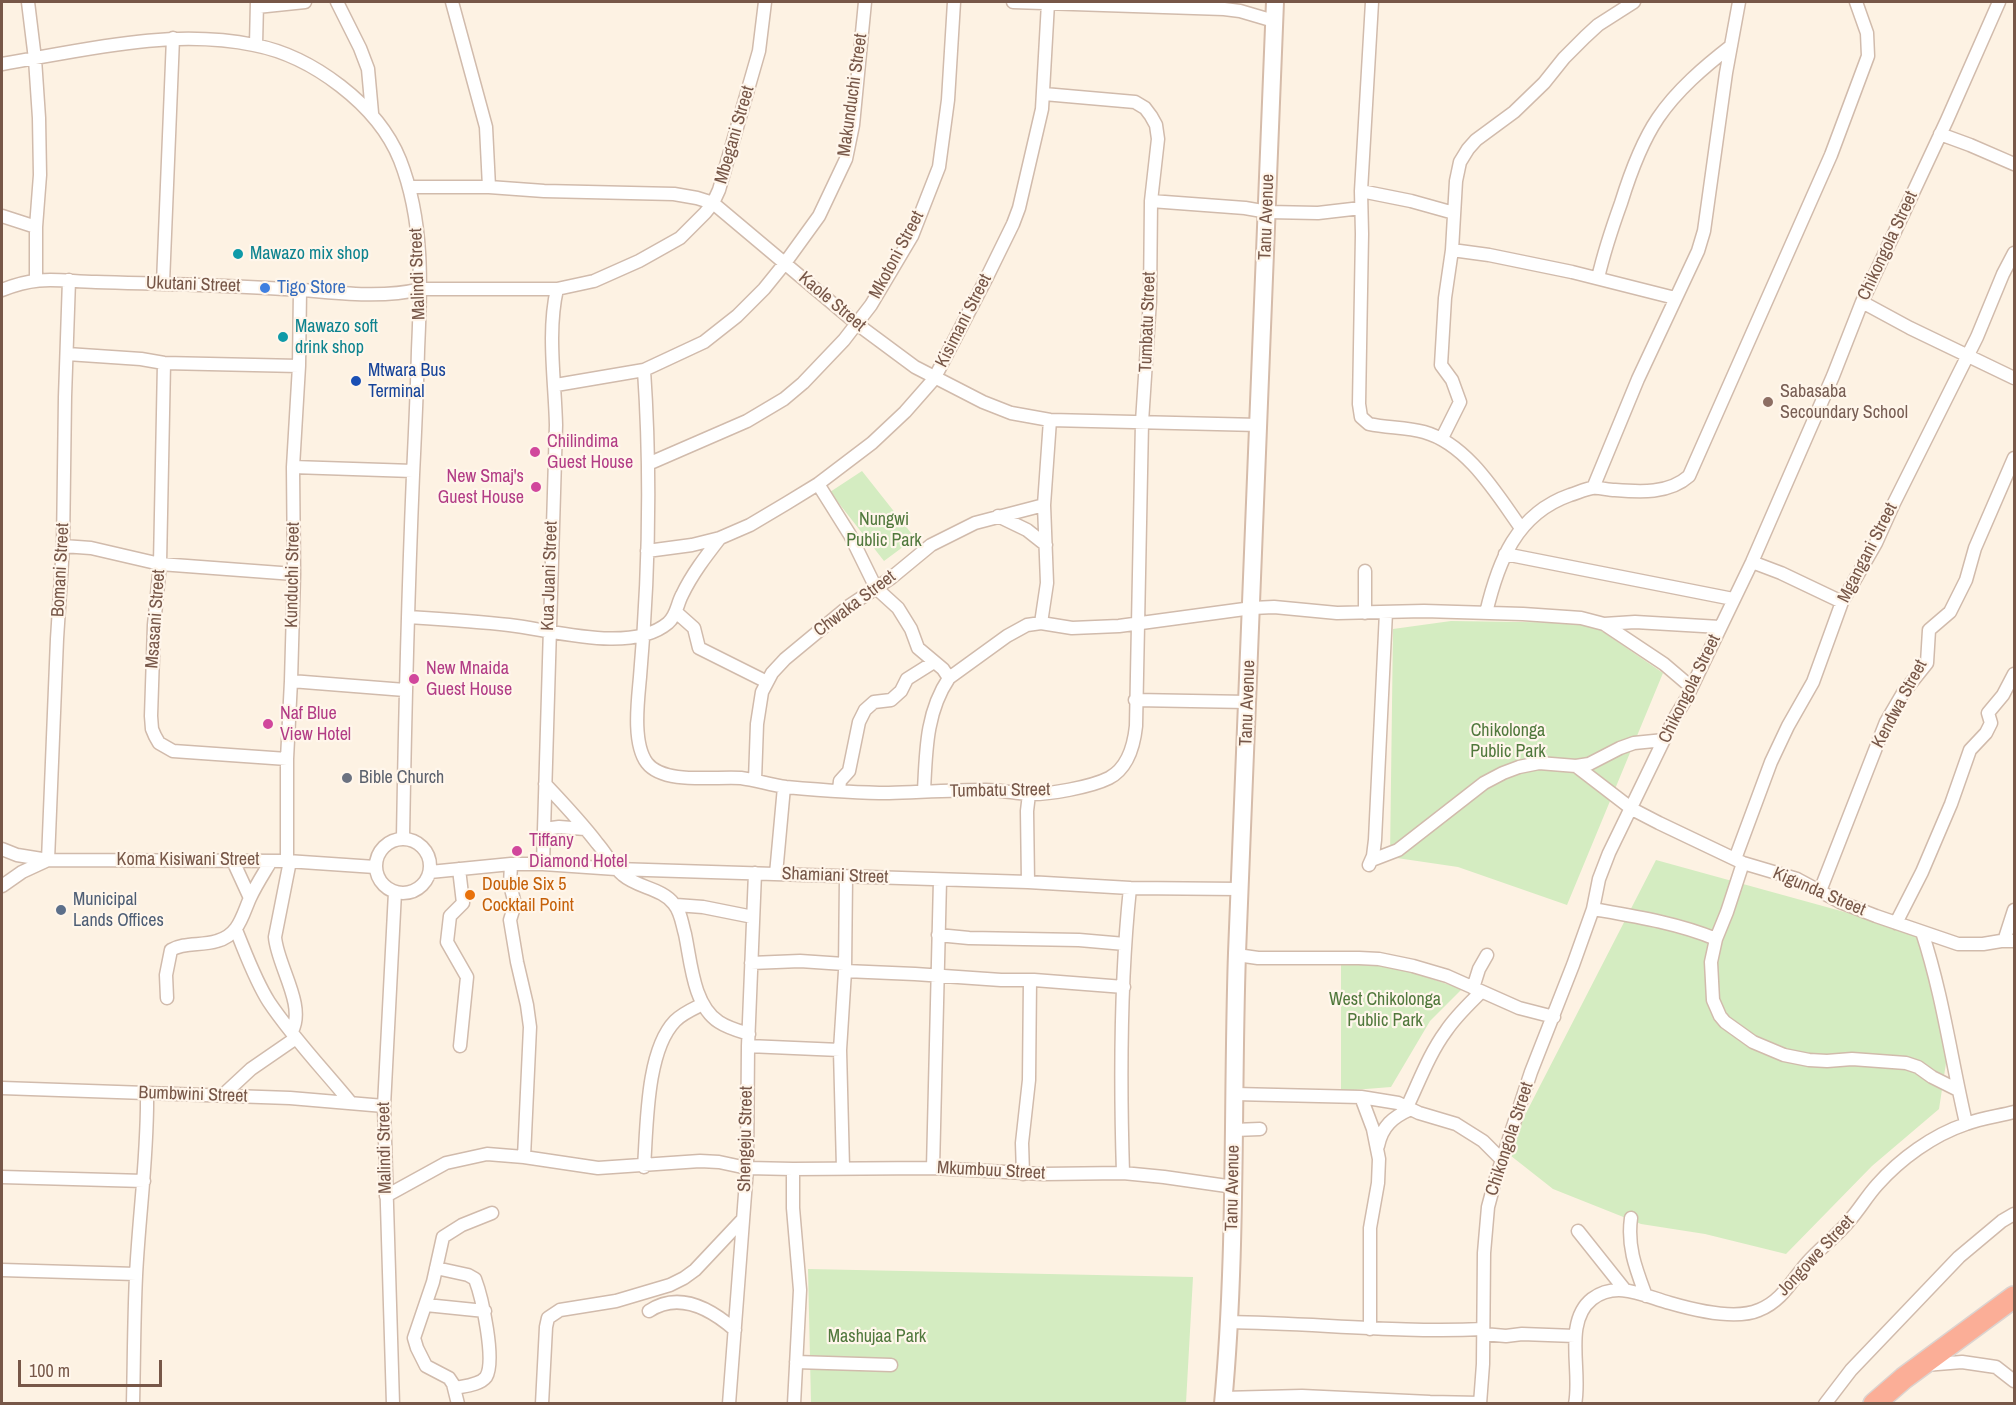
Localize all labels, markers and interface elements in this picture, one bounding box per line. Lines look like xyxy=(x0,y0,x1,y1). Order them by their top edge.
street label: Makunduchi Street xyxy=(834,32,872,158)
street label: Mbegani Street xyxy=(711,84,759,186)
street label: Tanu Avenue xyxy=(1255,174,1279,260)
street label: Chikongola Street xyxy=(1853,188,1923,304)
street label: Mkotoni Street xyxy=(865,208,929,302)
street label: Malindi Street xyxy=(406,228,430,320)
place label: Mawazo mix shop xyxy=(250,243,369,265)
marker: Mawazo mix shop xyxy=(231,247,245,261)
street label: Kaole Street xyxy=(794,268,870,336)
street label: Kisimani Street xyxy=(931,271,997,371)
street label: Tumbatu Street xyxy=(1135,271,1161,373)
street label: Ukutani Street xyxy=(145,273,241,297)
place label: Tigo Store xyxy=(277,277,346,299)
marker: Tigo Store xyxy=(258,281,272,295)
place label: Mawazo soft drink shop xyxy=(295,316,378,358)
marker: Mawazo soft drink shop xyxy=(276,330,290,344)
place label: Mtwara Bus Terminal xyxy=(368,360,446,403)
marker: Mtwara Bus Terminal xyxy=(349,374,363,388)
place label: Sabasaba Secoundary School xyxy=(1780,381,1908,424)
marker: Sabasaba Secoundary School xyxy=(1761,395,1775,409)
place label: Chilindima Guest House xyxy=(547,431,633,474)
marker: Chilindima Guest House xyxy=(528,445,542,459)
place label: New Smaj's Guest House xyxy=(438,466,524,508)
marker: New Smaj's Guest House xyxy=(529,480,543,494)
street label: Mgangani Street xyxy=(1834,499,1902,607)
park label: Nungwi Public Park xyxy=(846,509,922,552)
street label: Kua Juani Street xyxy=(537,521,563,631)
street label: Bomani Street xyxy=(48,522,74,618)
street label: Kunduchi Street xyxy=(281,522,305,628)
street label: Chwaka Street xyxy=(810,566,900,642)
street label: Msasani Street xyxy=(142,569,170,669)
street label: Chikongola Street xyxy=(1654,631,1726,747)
street label: Kendwa Street xyxy=(1868,656,1932,752)
place label: New Mnaida Guest House xyxy=(426,658,512,700)
street label: Tanu Avenue xyxy=(1236,660,1260,746)
marker: New Mnaida Guest House xyxy=(407,672,421,686)
place label: Naf Blue View Hotel xyxy=(280,703,351,746)
marker: Naf Blue View Hotel xyxy=(261,717,275,731)
park label: Chikolonga Public Park xyxy=(1470,720,1546,762)
place label: Bible Church xyxy=(359,767,444,789)
marker: Bible Church xyxy=(340,771,354,785)
street label: Tumbatu Street xyxy=(950,779,1050,803)
place label: Tiffany Diamond Hotel xyxy=(529,830,627,872)
marker: Tiffany Diamond Hotel xyxy=(510,844,524,858)
street label: Koma Kisiwani Street xyxy=(117,849,259,871)
street label: Shamiani Street xyxy=(781,863,889,889)
street label: Kigunda Street xyxy=(1769,863,1869,921)
place label: Double Six 5 Cocktail Point xyxy=(482,874,574,916)
marker: Double Six 5 Cocktail Point xyxy=(463,888,477,902)
place label: Municipal Lands Offices xyxy=(73,889,164,932)
marker: Municipal Lands Offices xyxy=(54,903,68,917)
park label: West Chikolonga Public Park xyxy=(1329,989,1441,1032)
street label: Chikongola Street xyxy=(1481,1079,1539,1199)
street label: Bumbwini Street xyxy=(138,1082,248,1108)
street label: Shengeju Street xyxy=(734,1086,758,1192)
street label: Malindi Street xyxy=(373,1102,397,1194)
street label: Tanu Avenue xyxy=(1221,1145,1245,1231)
street label: Mkumbuu Street xyxy=(936,1157,1046,1185)
street label: Jongowe Street xyxy=(1773,1211,1859,1301)
park label: Mashujaa Park xyxy=(828,1326,926,1348)
scale bar xyxy=(21,1348,165,1386)
text: 100 m xyxy=(29,1358,70,1383)

